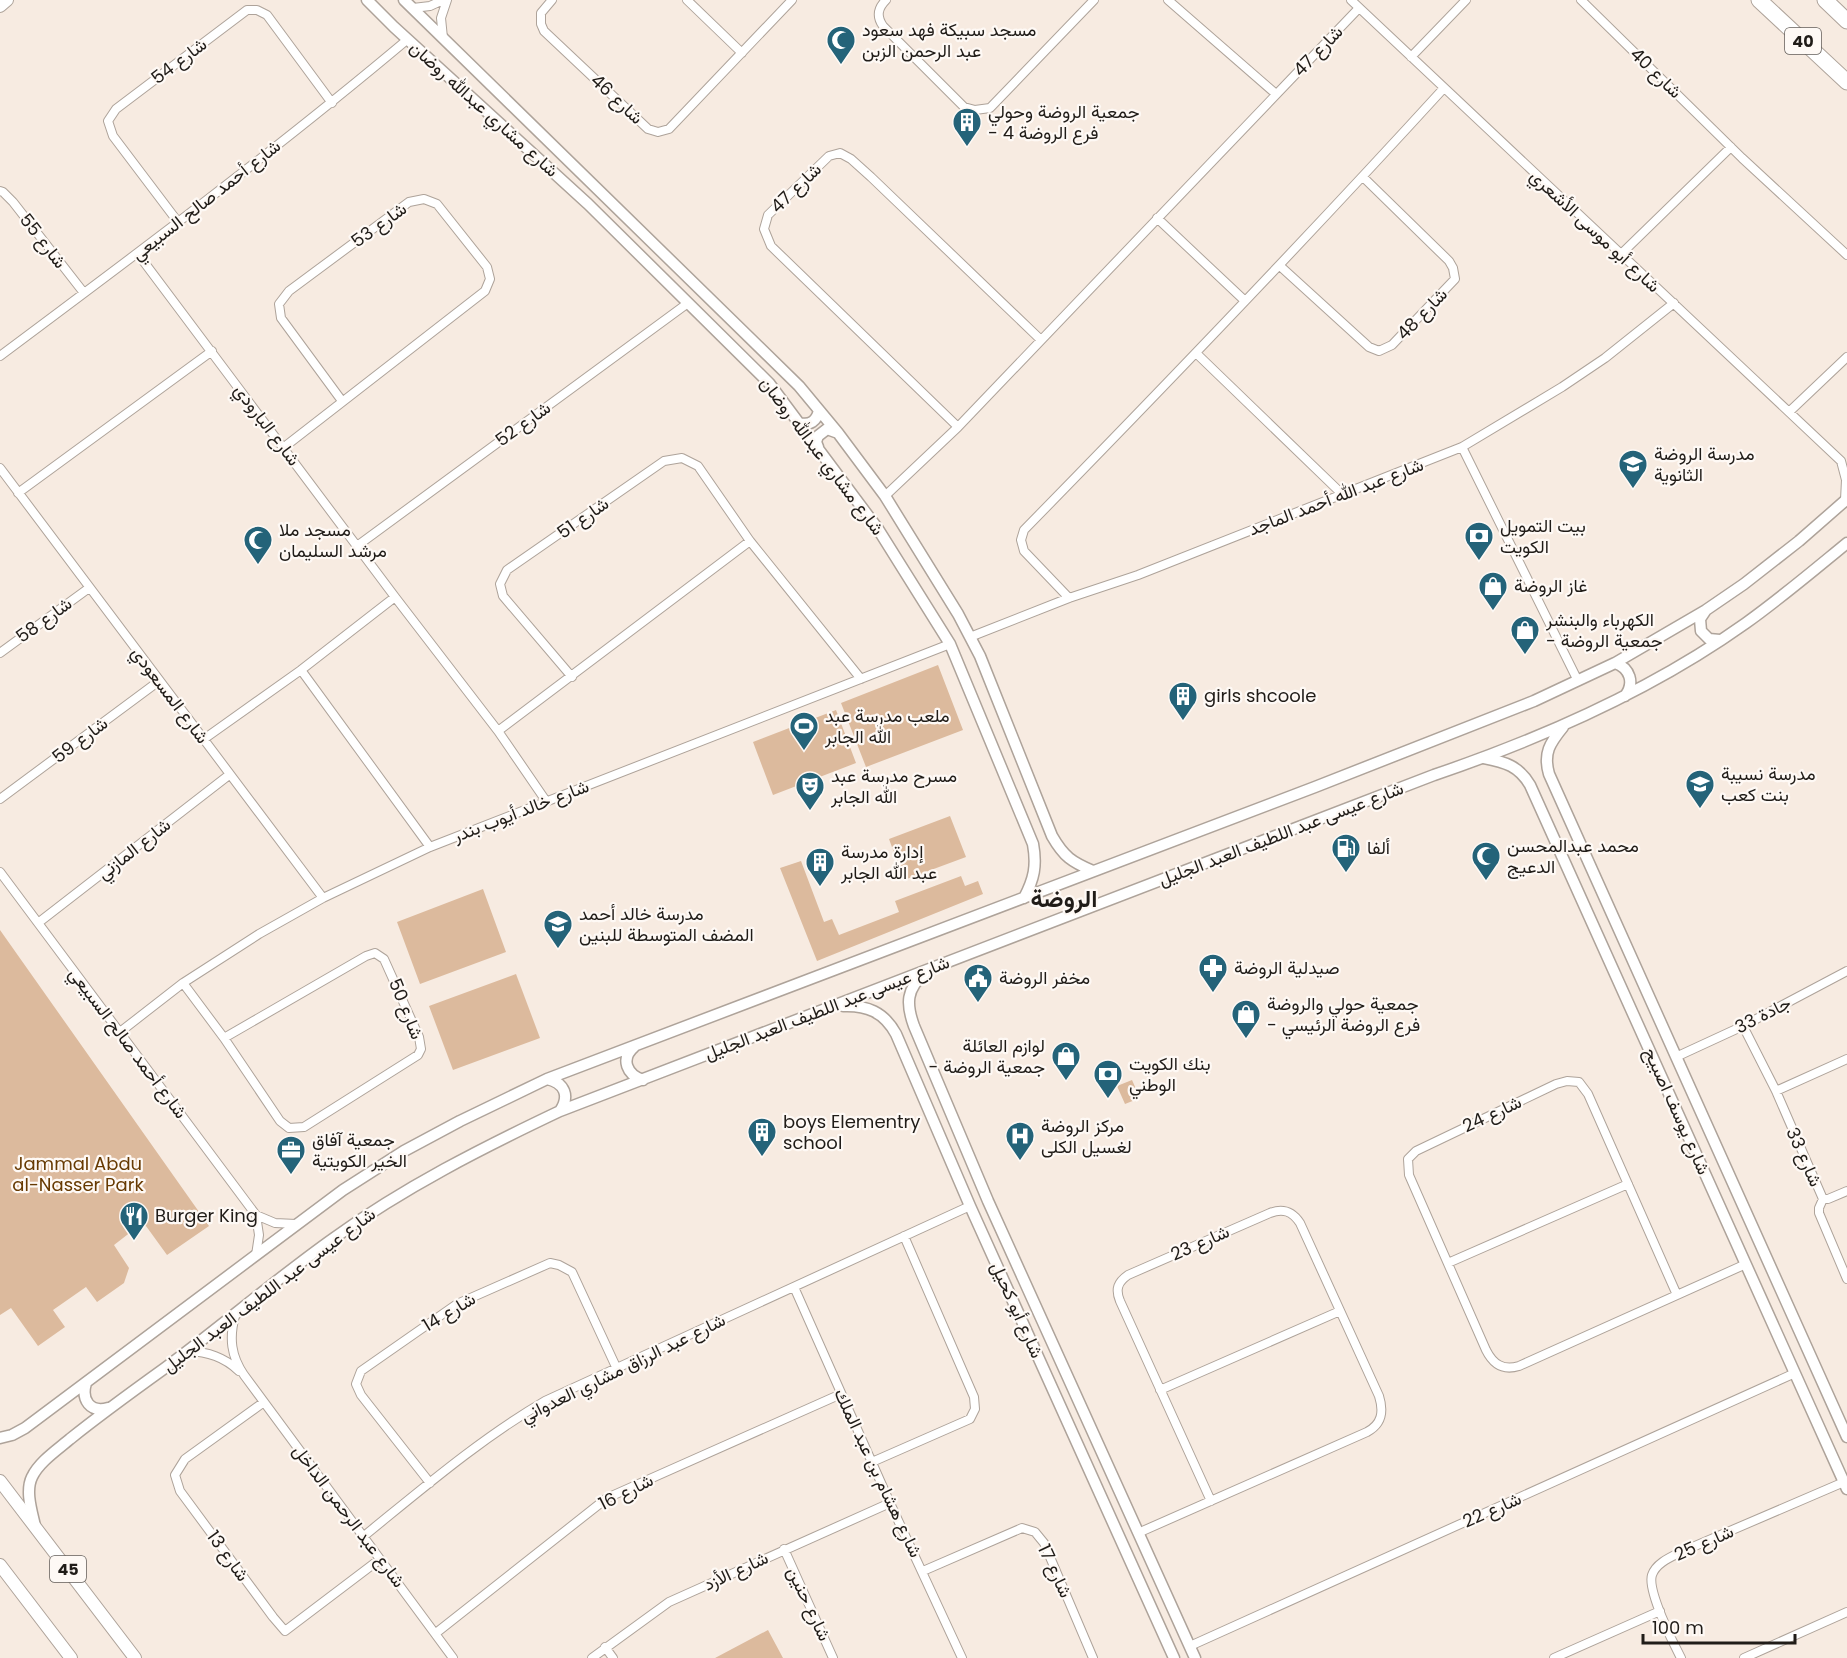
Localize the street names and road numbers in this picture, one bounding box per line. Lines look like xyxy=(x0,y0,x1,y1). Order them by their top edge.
street label: شارع 47 xyxy=(1287,20,1348,82)
road number: 40 xyxy=(1785,28,1821,54)
street label: شارع 54 xyxy=(146,31,212,90)
street label: شارع مشاري عبدالله روضان xyxy=(402,35,564,185)
street label: شارع 40 xyxy=(1625,42,1688,104)
street label: شارع 46 xyxy=(585,68,649,130)
street label: شارع أحمد صالح السبيعي xyxy=(126,133,287,268)
street label: شارع 47 xyxy=(765,157,827,218)
street label: شارع أبو موسى الأشعري xyxy=(1523,163,1666,300)
street label: شارع 53 xyxy=(346,196,412,253)
street label: شارع 55 xyxy=(14,208,73,273)
street label: شارع 48 xyxy=(1391,282,1453,345)
street label: شارع مشاري عبدالله روضان xyxy=(752,371,890,542)
street label: شارع البارودي xyxy=(226,379,306,473)
street label: شارع 52 xyxy=(490,395,555,452)
street label: شارع عبد الله أحمد الماجد xyxy=(1245,452,1427,541)
street label: شارع 51 xyxy=(552,491,614,544)
street label: شارع 58 xyxy=(11,591,77,648)
street label: شارع المسعودي xyxy=(123,641,215,750)
street label: شارع 59 xyxy=(47,710,113,769)
street label: شارع خالد أيوب بندر xyxy=(448,773,592,848)
street label: شارع عيسى عبد اللطيف العبد الجليل xyxy=(1155,775,1407,892)
street label: شارع المازني xyxy=(92,812,178,888)
street label: شارع عيسى عبد اللطيف العبد الجليل xyxy=(701,949,953,1066)
street label: شارع أحمد صالح السبيعي xyxy=(61,962,194,1125)
street label: شارع 50 xyxy=(383,975,430,1043)
street label: جادة 33 xyxy=(1730,990,1795,1039)
street label: شارع يوسف اصبيح xyxy=(1638,1043,1717,1178)
street label: شارع 24 xyxy=(1458,1089,1525,1138)
street label: شارع 33 xyxy=(1780,1123,1829,1190)
street label: شارع عيسى عبد اللطيف العبد الجليل xyxy=(157,1201,380,1378)
street label: شارع 23 xyxy=(1166,1219,1233,1267)
street label: شارع أبو كحيل xyxy=(985,1258,1050,1362)
street label: شارع 14 xyxy=(417,1286,480,1337)
street label: شارع عبد الرزاق مشاري العدواني xyxy=(516,1307,731,1431)
street label: شارع هشام بن عبد الملك xyxy=(828,1384,929,1561)
street label: شارع عبد الرحمن الداخل xyxy=(287,1439,412,1592)
street label: شارع 16 xyxy=(594,1467,657,1516)
street label: شارع 22 xyxy=(1459,1486,1525,1534)
street label: شارع 25 xyxy=(1670,1518,1738,1567)
street label: شارع 13 xyxy=(201,1525,255,1586)
street label: شارع 17 xyxy=(1032,1540,1079,1602)
street label: شارع الأزد xyxy=(699,1545,772,1596)
road number: 45 xyxy=(50,1556,86,1582)
street label: شارع حنين xyxy=(781,1563,838,1645)

